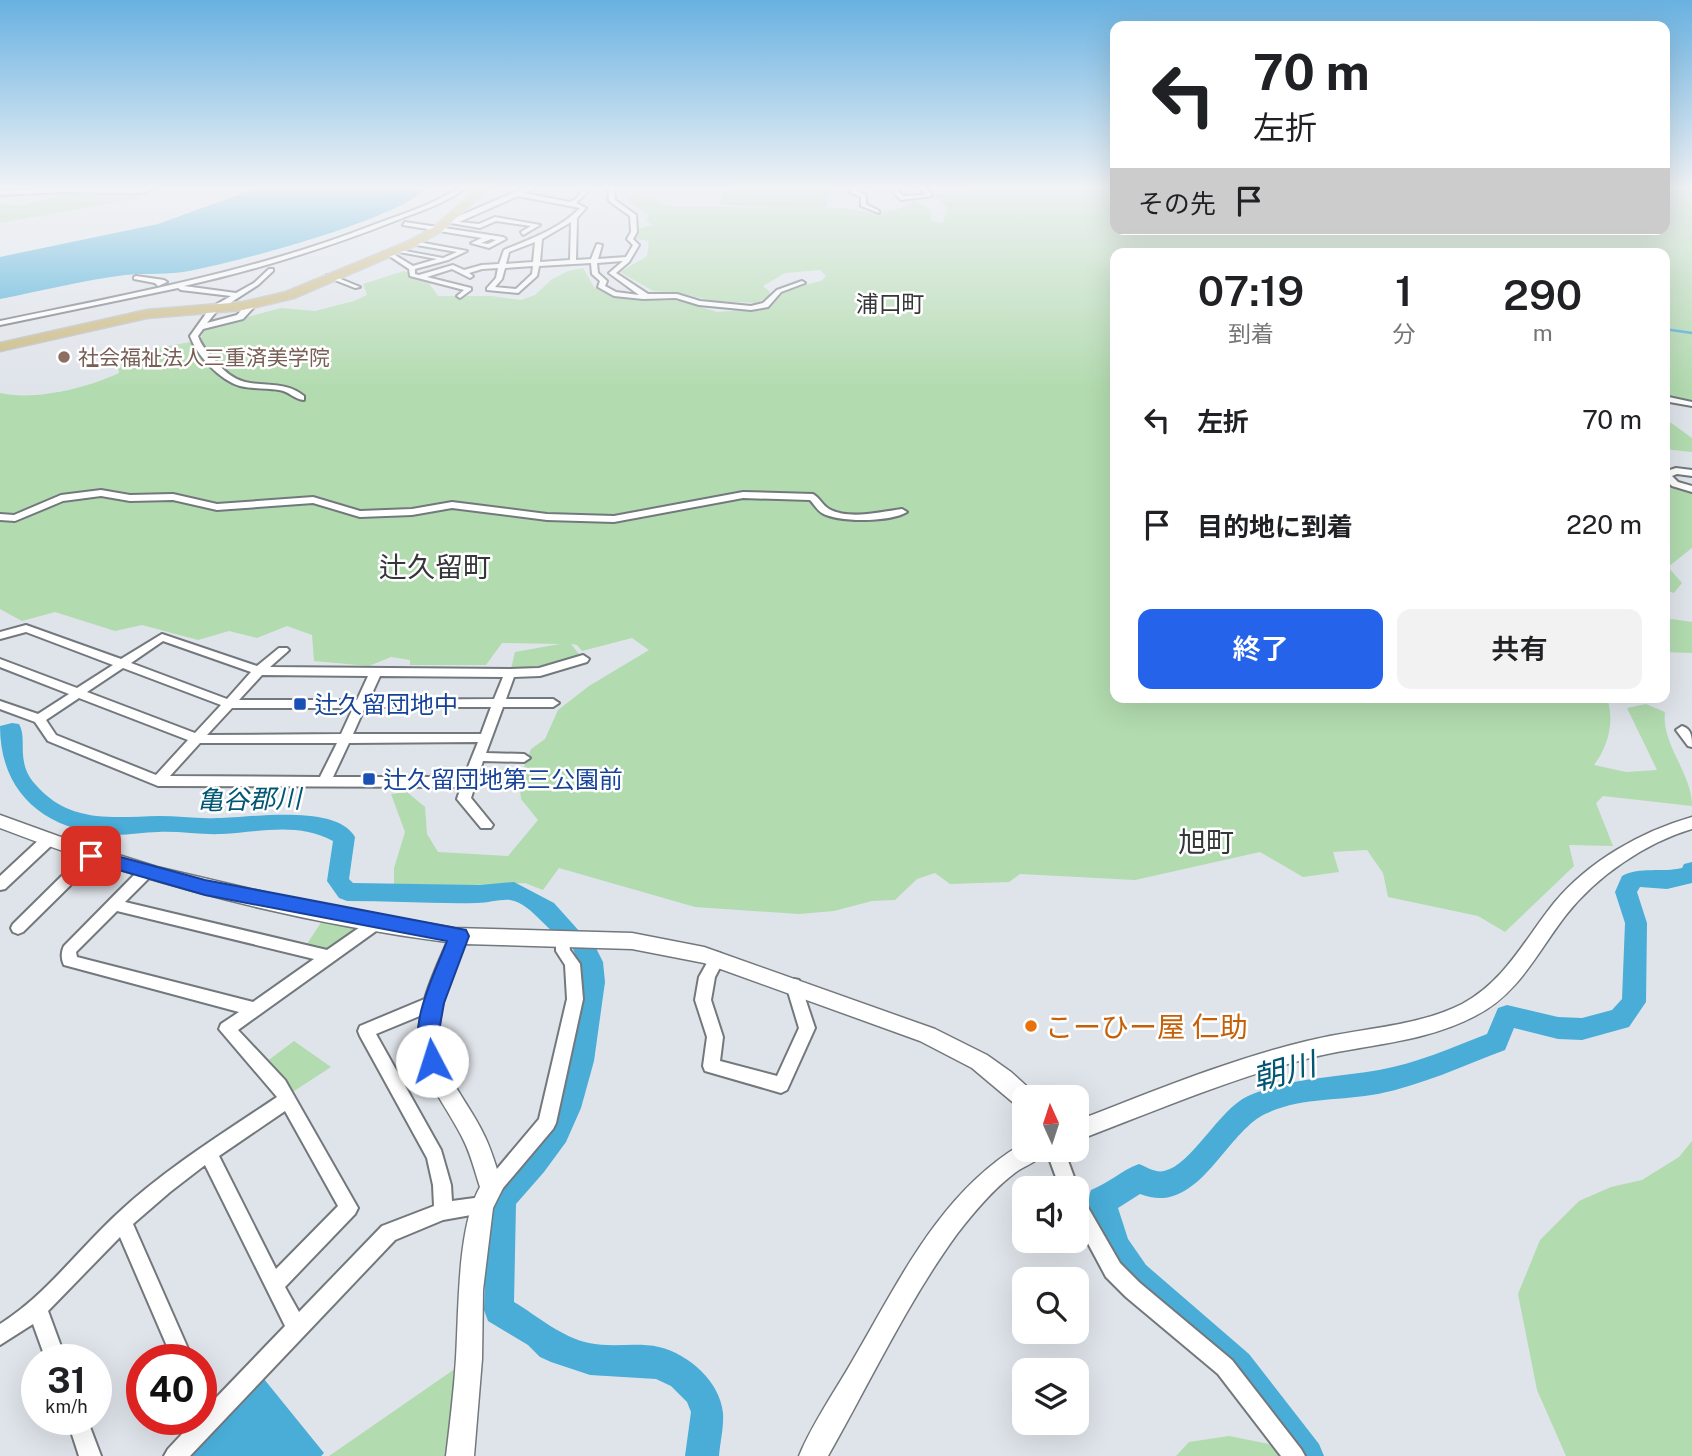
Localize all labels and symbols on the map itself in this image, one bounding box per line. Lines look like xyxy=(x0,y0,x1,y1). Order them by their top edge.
district label: 浦口町 xyxy=(856,290,925,317)
place label: 社会福祉法人三重済美学院 xyxy=(78,345,330,370)
marker: 社会福祉法人三重済美学院 xyxy=(56,349,72,365)
district label: 辻久留町 xyxy=(379,550,491,583)
place label: 辻久留団地中 xyxy=(314,690,458,718)
marker: 辻久留団地中 xyxy=(292,696,308,712)
place label: 辻久留団地第三公園前 xyxy=(383,765,623,793)
marker: 辻久留団地第三公園前 xyxy=(361,771,377,787)
water label: 亀谷郡川 xyxy=(197,783,304,815)
district label: 旭町 xyxy=(1178,825,1234,858)
pin xyxy=(61,826,121,886)
place label: こーひー屋 仁助 xyxy=(1045,1010,1248,1043)
marker: こーひー屋 仁助 xyxy=(1023,1018,1039,1034)
position arrow xyxy=(395,1024,469,1098)
water label: 朝川 xyxy=(1248,1044,1323,1097)
north arrow xyxy=(1012,1085,1088,1162)
speed limit sign: 40 xyxy=(126,1344,217,1435)

